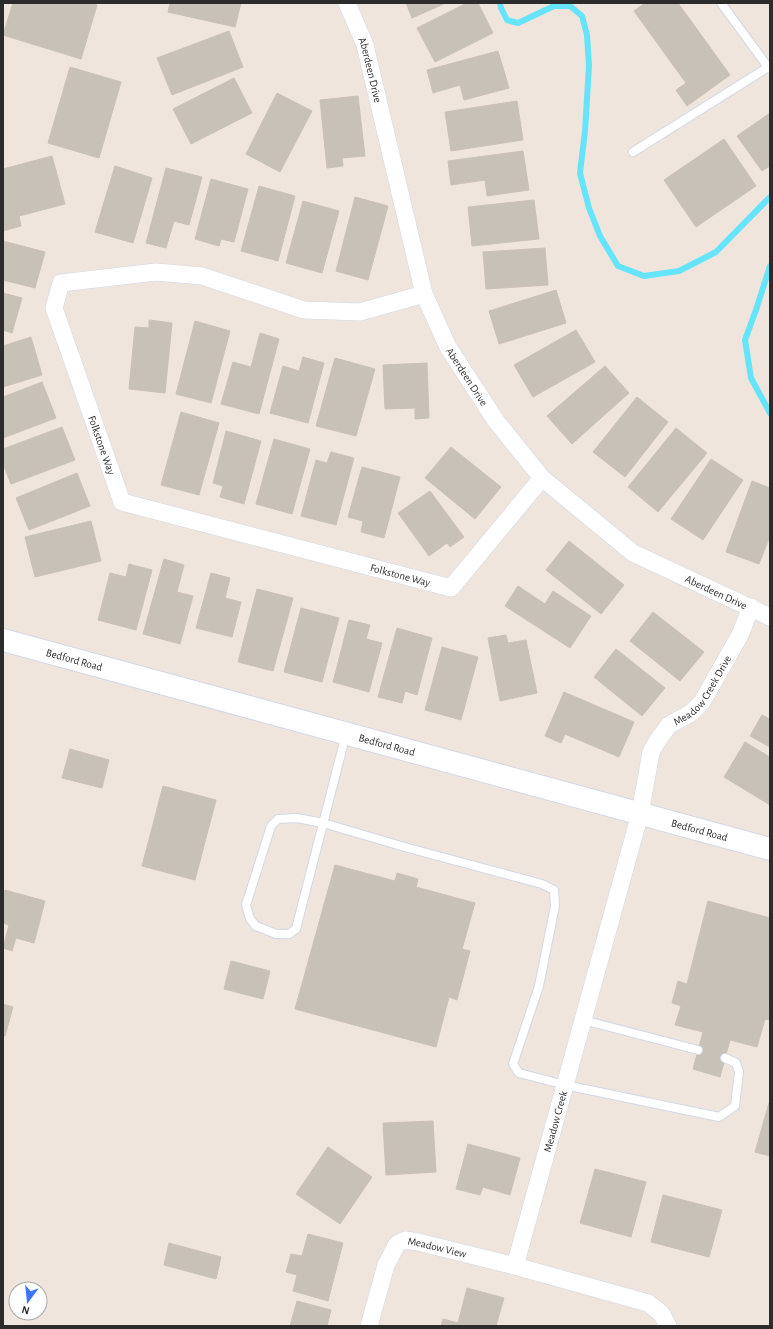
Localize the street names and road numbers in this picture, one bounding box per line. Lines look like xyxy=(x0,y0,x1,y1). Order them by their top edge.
street label: Aberdeen Drive xyxy=(357,35,384,103)
street label: Aberdeen Drive xyxy=(444,345,490,408)
street label: Folkstone Way xyxy=(87,414,118,476)
street label: Folkstone Way xyxy=(369,562,432,588)
street label: Aberdeen Drive xyxy=(684,573,749,611)
street label: Bedford Road xyxy=(45,647,104,672)
street label: Meadow Creek Drive xyxy=(671,653,733,727)
street label: Bedford Road xyxy=(358,732,417,758)
street label: Bedford Road xyxy=(670,817,729,843)
street label: Meadow Creek xyxy=(541,1090,569,1153)
street label: Meadow View xyxy=(407,1235,468,1259)

